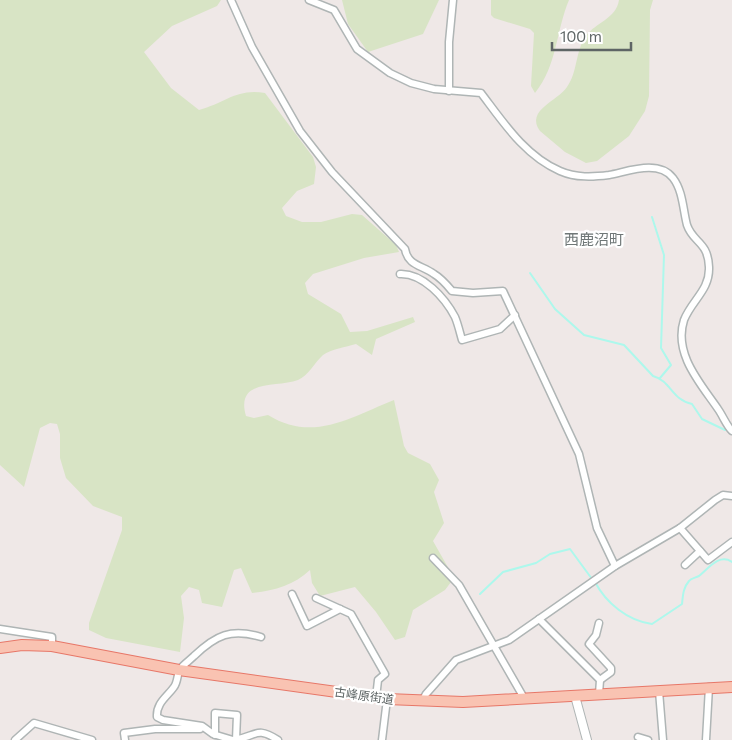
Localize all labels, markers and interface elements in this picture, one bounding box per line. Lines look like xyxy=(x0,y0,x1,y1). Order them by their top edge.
scale bar xyxy=(552,20,631,52)
text: 100 m xyxy=(560,27,602,45)
district label: 西鹿沼町 xyxy=(564,230,624,248)
street label: 古峰原街道 xyxy=(333,684,395,706)

